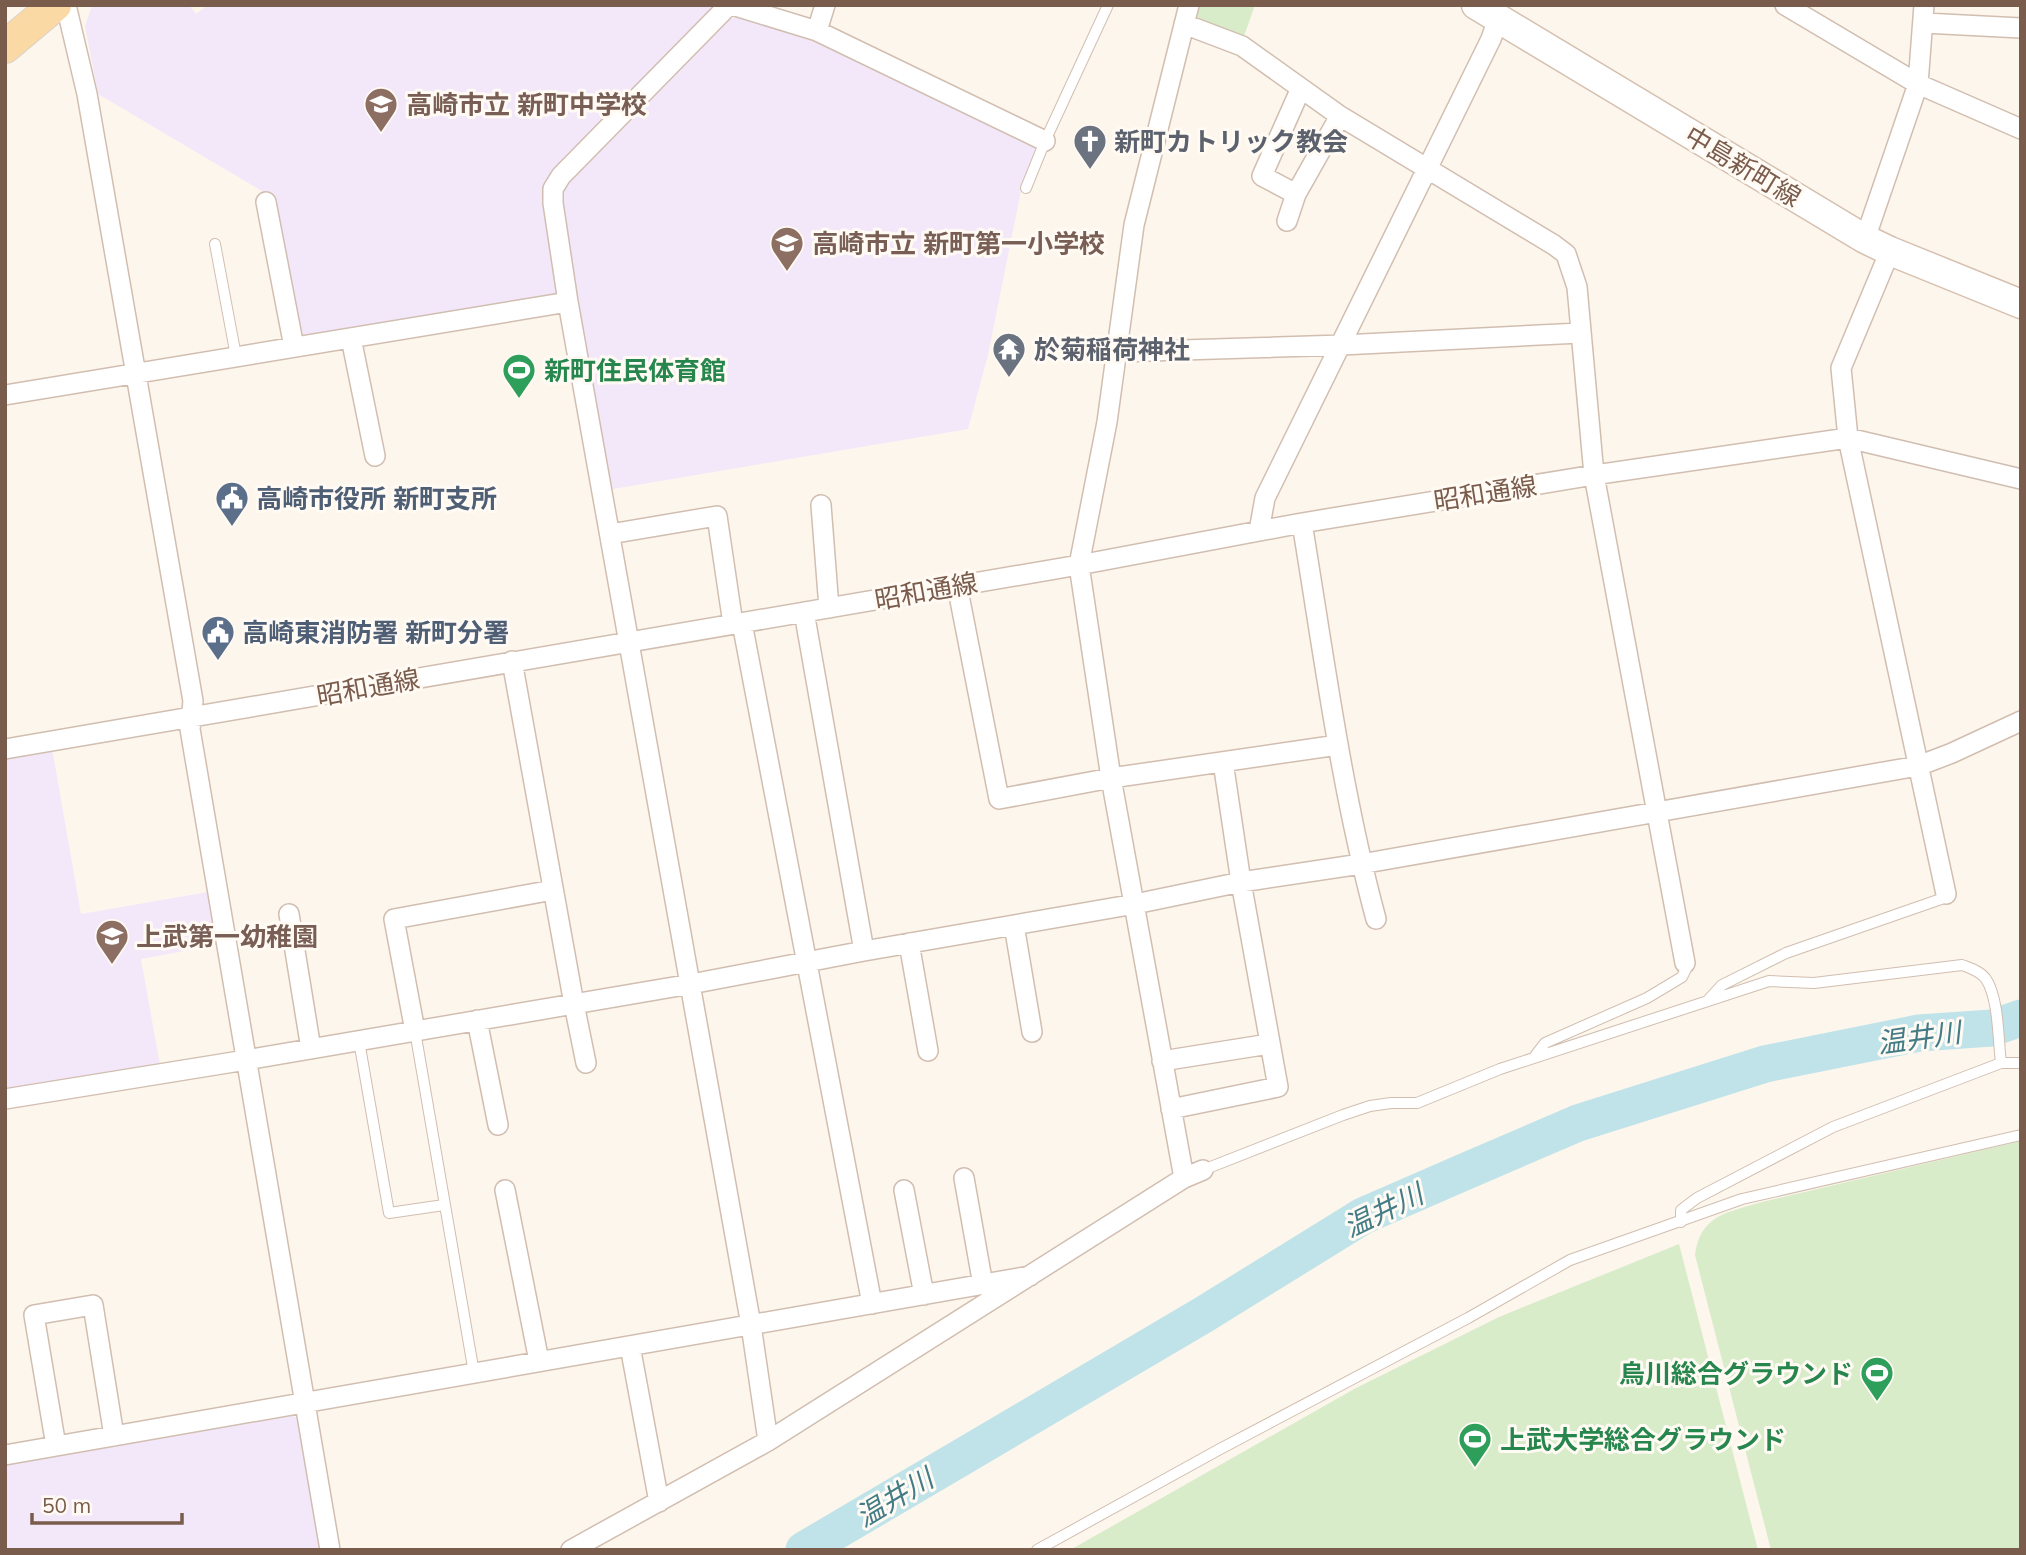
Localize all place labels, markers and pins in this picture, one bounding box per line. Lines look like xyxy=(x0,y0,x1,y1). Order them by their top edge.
school or university icon: 高崎市立 新町中学校 xyxy=(362,85,400,134)
place label: 高崎市立 新町中学校 xyxy=(406,88,647,121)
church icon: 新町カトリック教会 xyxy=(1071,122,1109,171)
place label: 新町カトリック教会 xyxy=(1114,125,1348,158)
school or university icon: 高崎市立 新町第一小学校 xyxy=(768,224,806,273)
place label: 高崎市立 新町第一小学校 xyxy=(812,227,1105,260)
temple icon: 於菊稲荷神社 xyxy=(990,330,1028,379)
place label: 於菊稲荷神社 xyxy=(1034,333,1190,366)
sports icon: 新町住民体育館 xyxy=(500,351,538,400)
place label: 新町住民体育館 xyxy=(544,354,726,387)
public building icon: 高崎市役所 新町支所 xyxy=(213,479,251,528)
place label: 高崎市役所 新町支所 xyxy=(256,482,497,515)
public building icon: 高崎東消防署 新町分署 xyxy=(199,613,237,662)
place label: 高崎東消防署 新町分署 xyxy=(242,616,509,649)
school or university icon: 上武第一幼稚園 xyxy=(93,917,131,966)
place label: 上武第一幼稚園 xyxy=(136,920,318,953)
sports icon: 烏川総合グラウンド xyxy=(1858,1354,1896,1403)
place label: 烏川総合グラウンド xyxy=(1619,1357,1853,1390)
sports icon: 上武大学総合グラウンド xyxy=(1456,1420,1494,1469)
place label: 上武大学総合グラウンド xyxy=(1500,1423,1786,1456)

